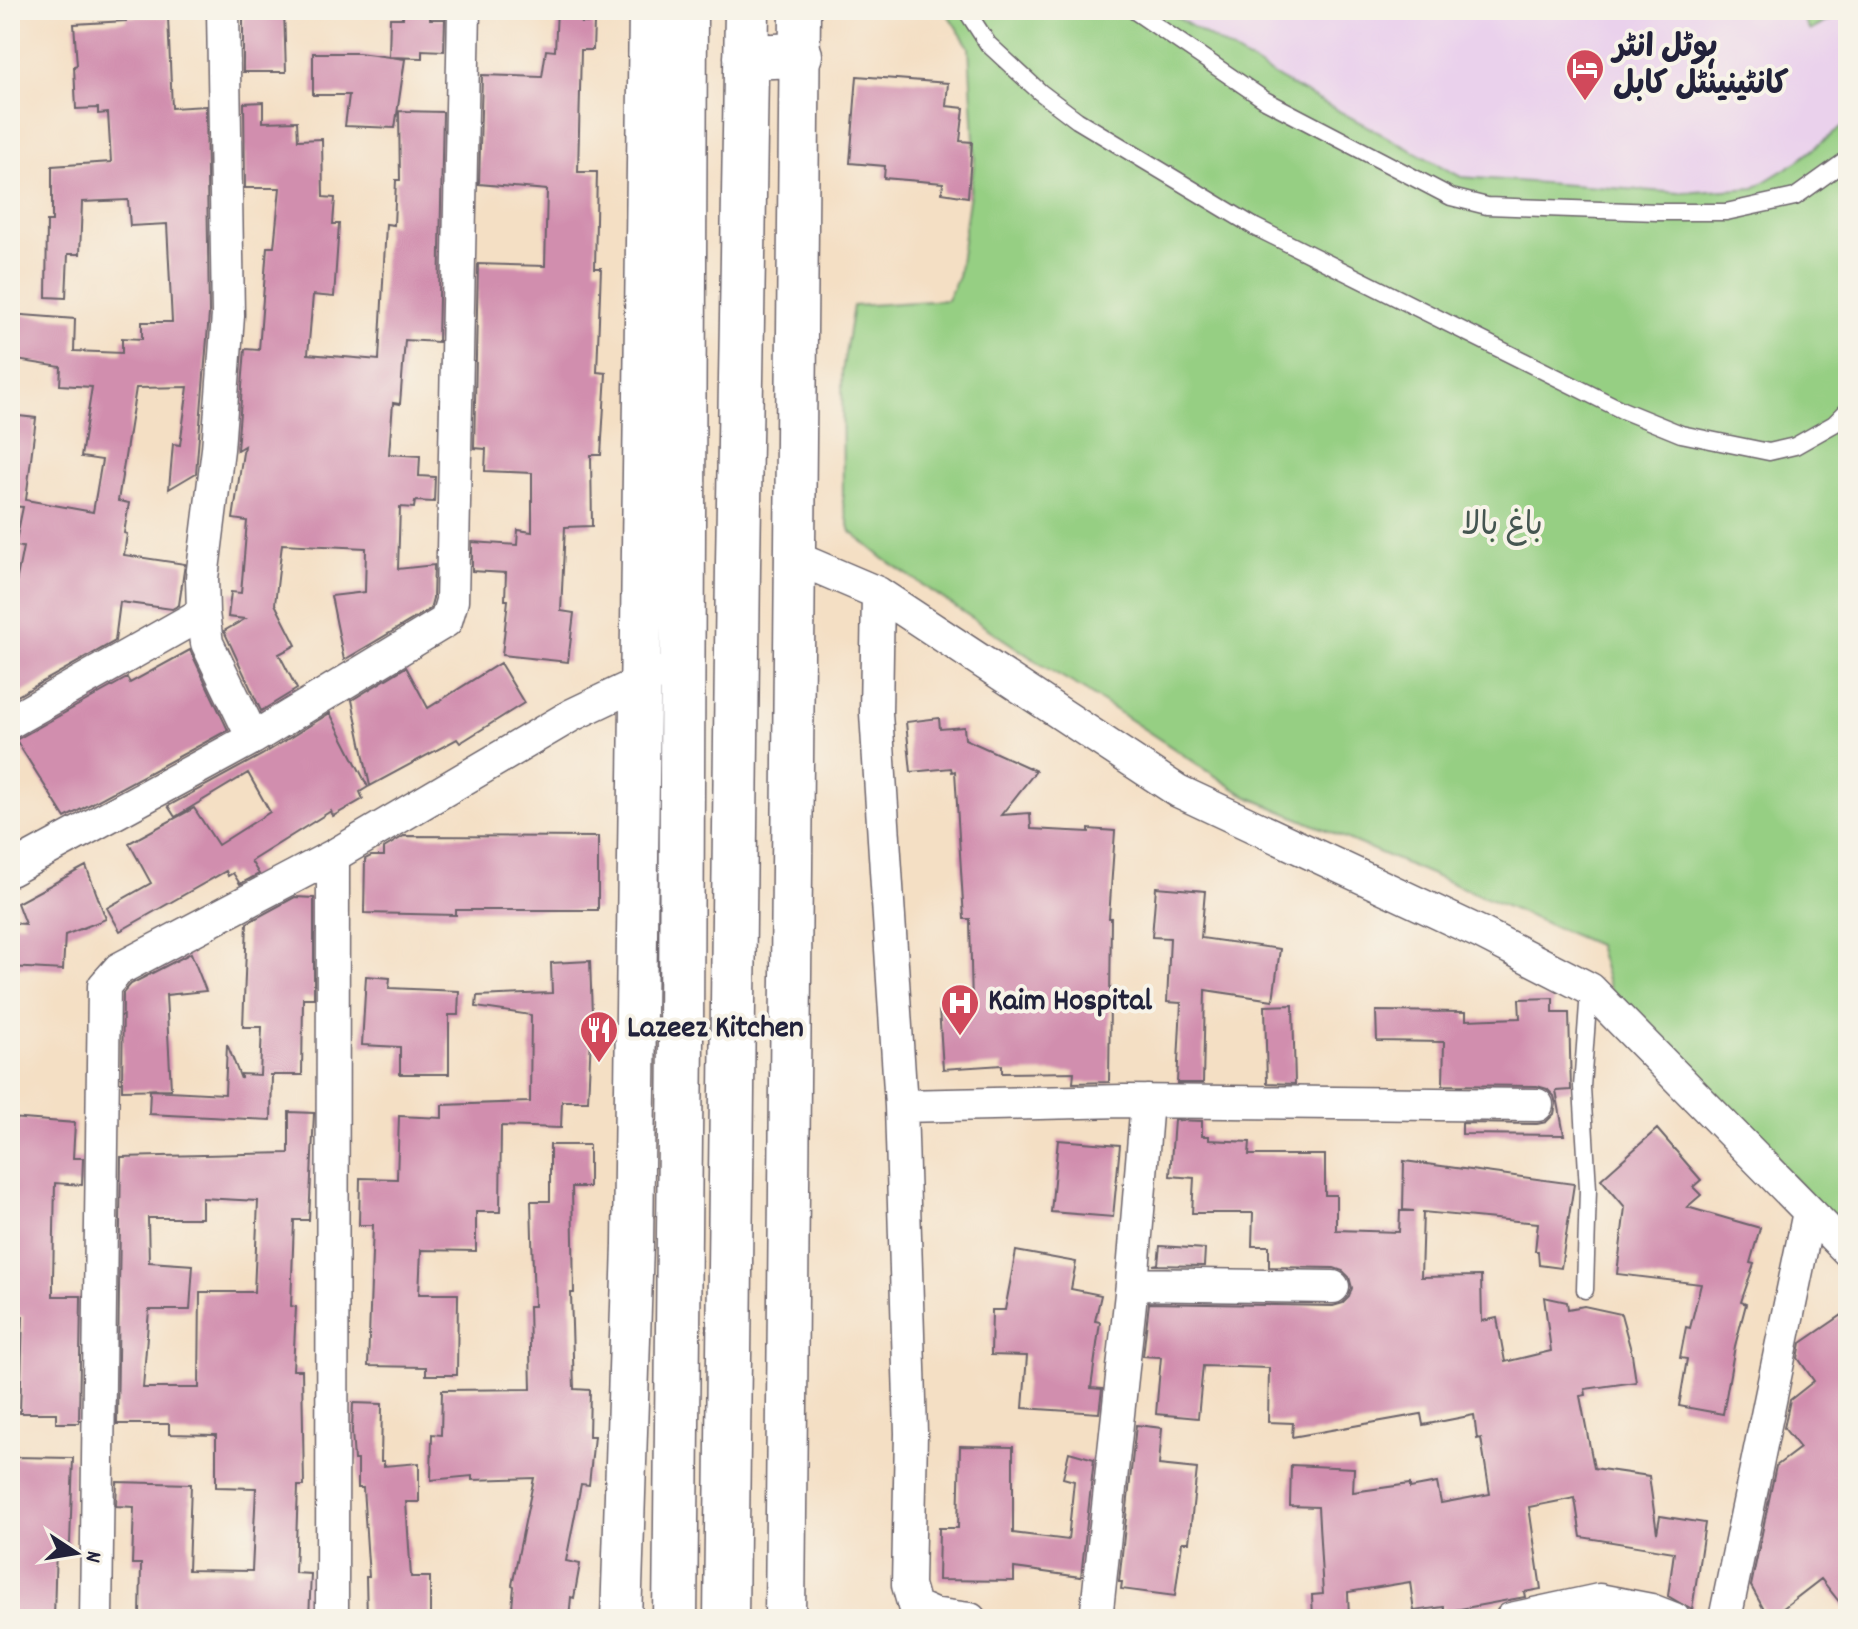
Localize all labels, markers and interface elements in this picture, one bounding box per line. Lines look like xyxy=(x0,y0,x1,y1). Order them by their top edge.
place label: ہوٹل انٹر کانٹینینٹل کابل xyxy=(1610,27,1789,110)
hotel icon: ہوٹل انٹر کانٹینینٹل کابل xyxy=(1564,47,1606,102)
park label: باغ بالا xyxy=(1461,505,1543,551)
place label: Kaim Hospital xyxy=(988,980,1152,1026)
hospital icon: Kaim Hospital xyxy=(939,982,981,1037)
place label: Lazeez Kitchen xyxy=(627,1007,804,1053)
restaurant icon: Lazeez Kitchen xyxy=(578,1009,620,1064)
north arrow xyxy=(36,1513,116,1593)
text: N xyxy=(76,1548,108,1565)

